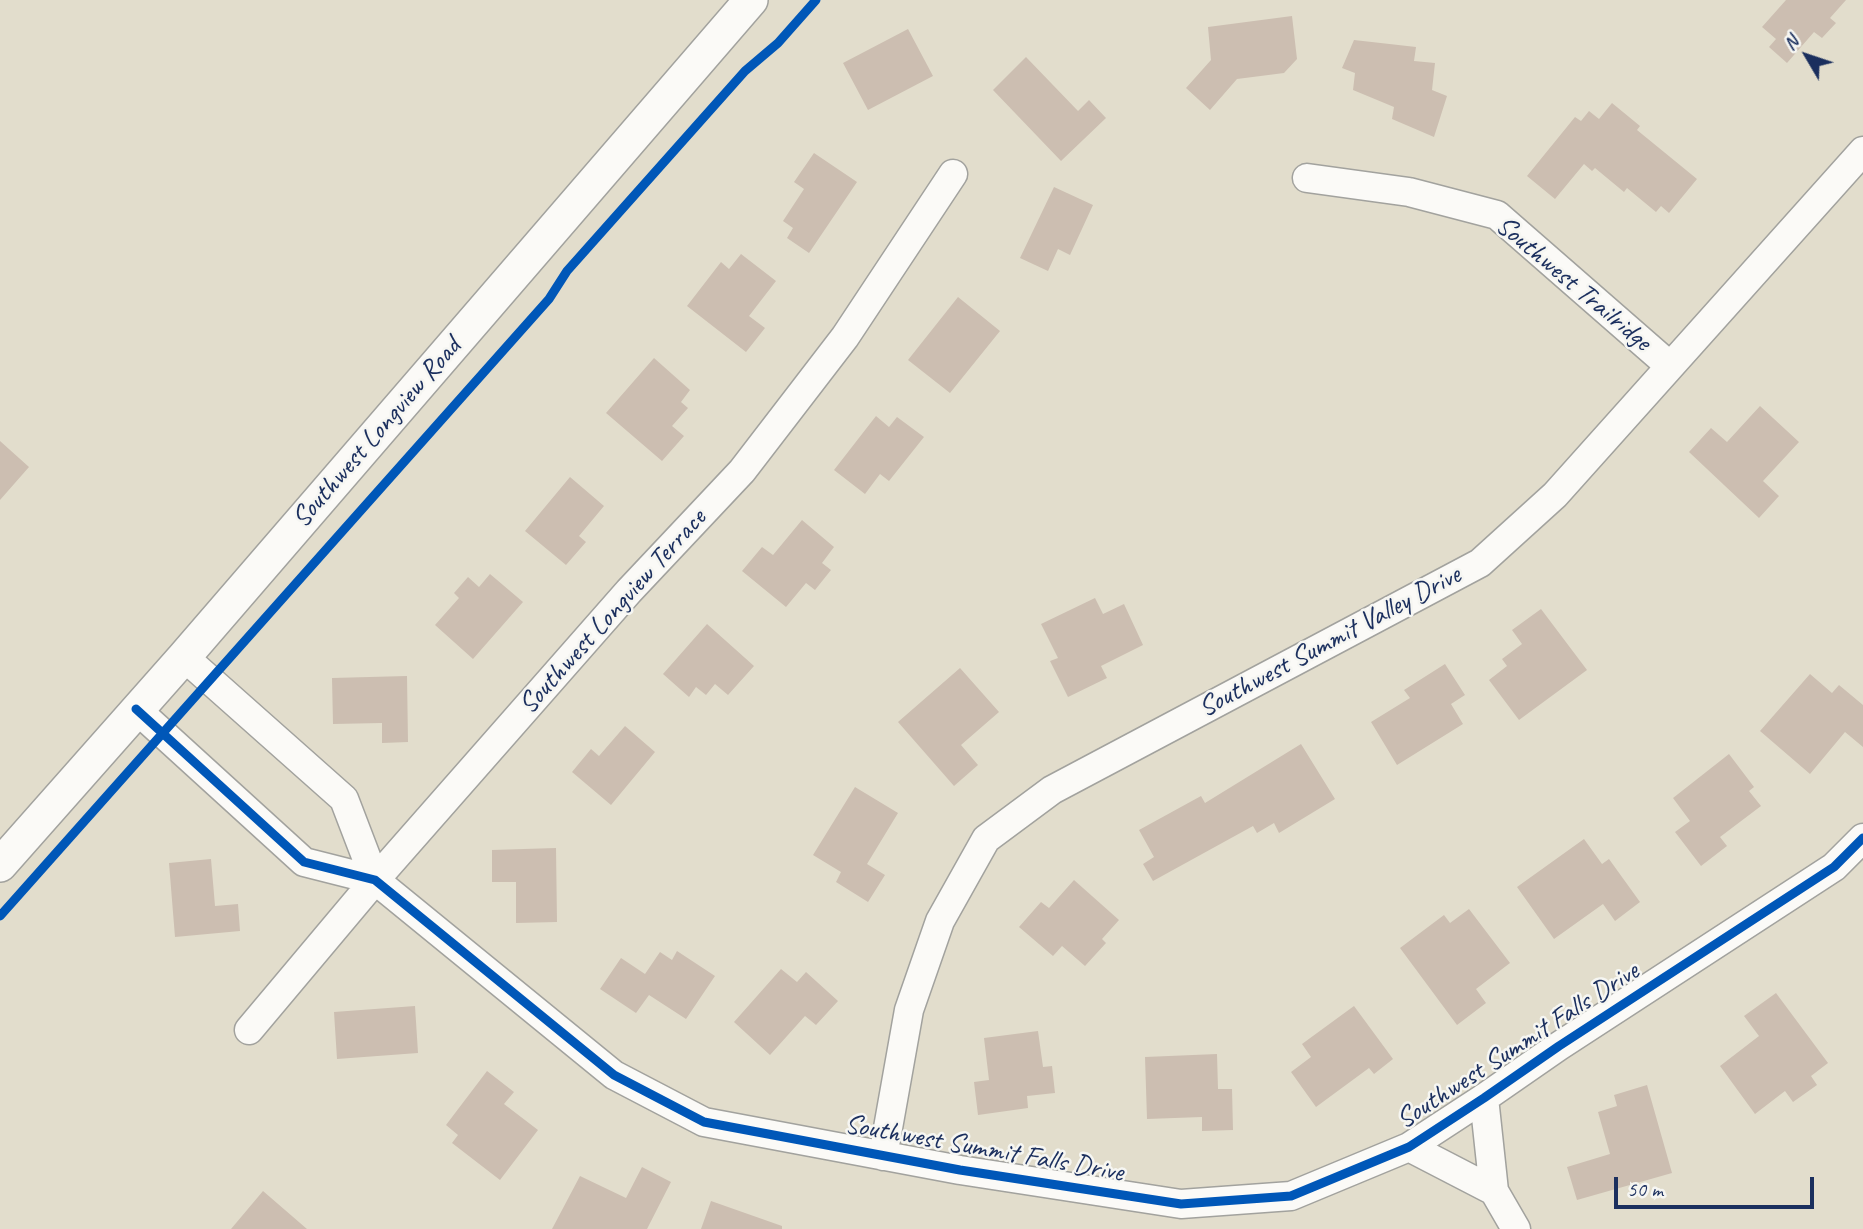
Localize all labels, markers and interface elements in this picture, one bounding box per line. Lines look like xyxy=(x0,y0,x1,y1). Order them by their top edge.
north arrow xyxy=(1772,21,1842,91)
text: N xyxy=(1778,31,1804,55)
street label: Southwest Trailridge xyxy=(1488,209,1658,359)
street label: Southwest Longview Road xyxy=(285,331,469,535)
street label: Southwest Longview Terrace xyxy=(512,503,714,721)
street label: Southwest Summit Valley Drive xyxy=(1193,559,1467,725)
street label: Southwest Summit Falls Drive xyxy=(1390,955,1646,1137)
street label: Southwest Summit Falls Drive xyxy=(842,1108,1126,1190)
scale bar xyxy=(1618,1162,1818,1206)
text: 50 m xyxy=(1627,1176,1663,1202)

